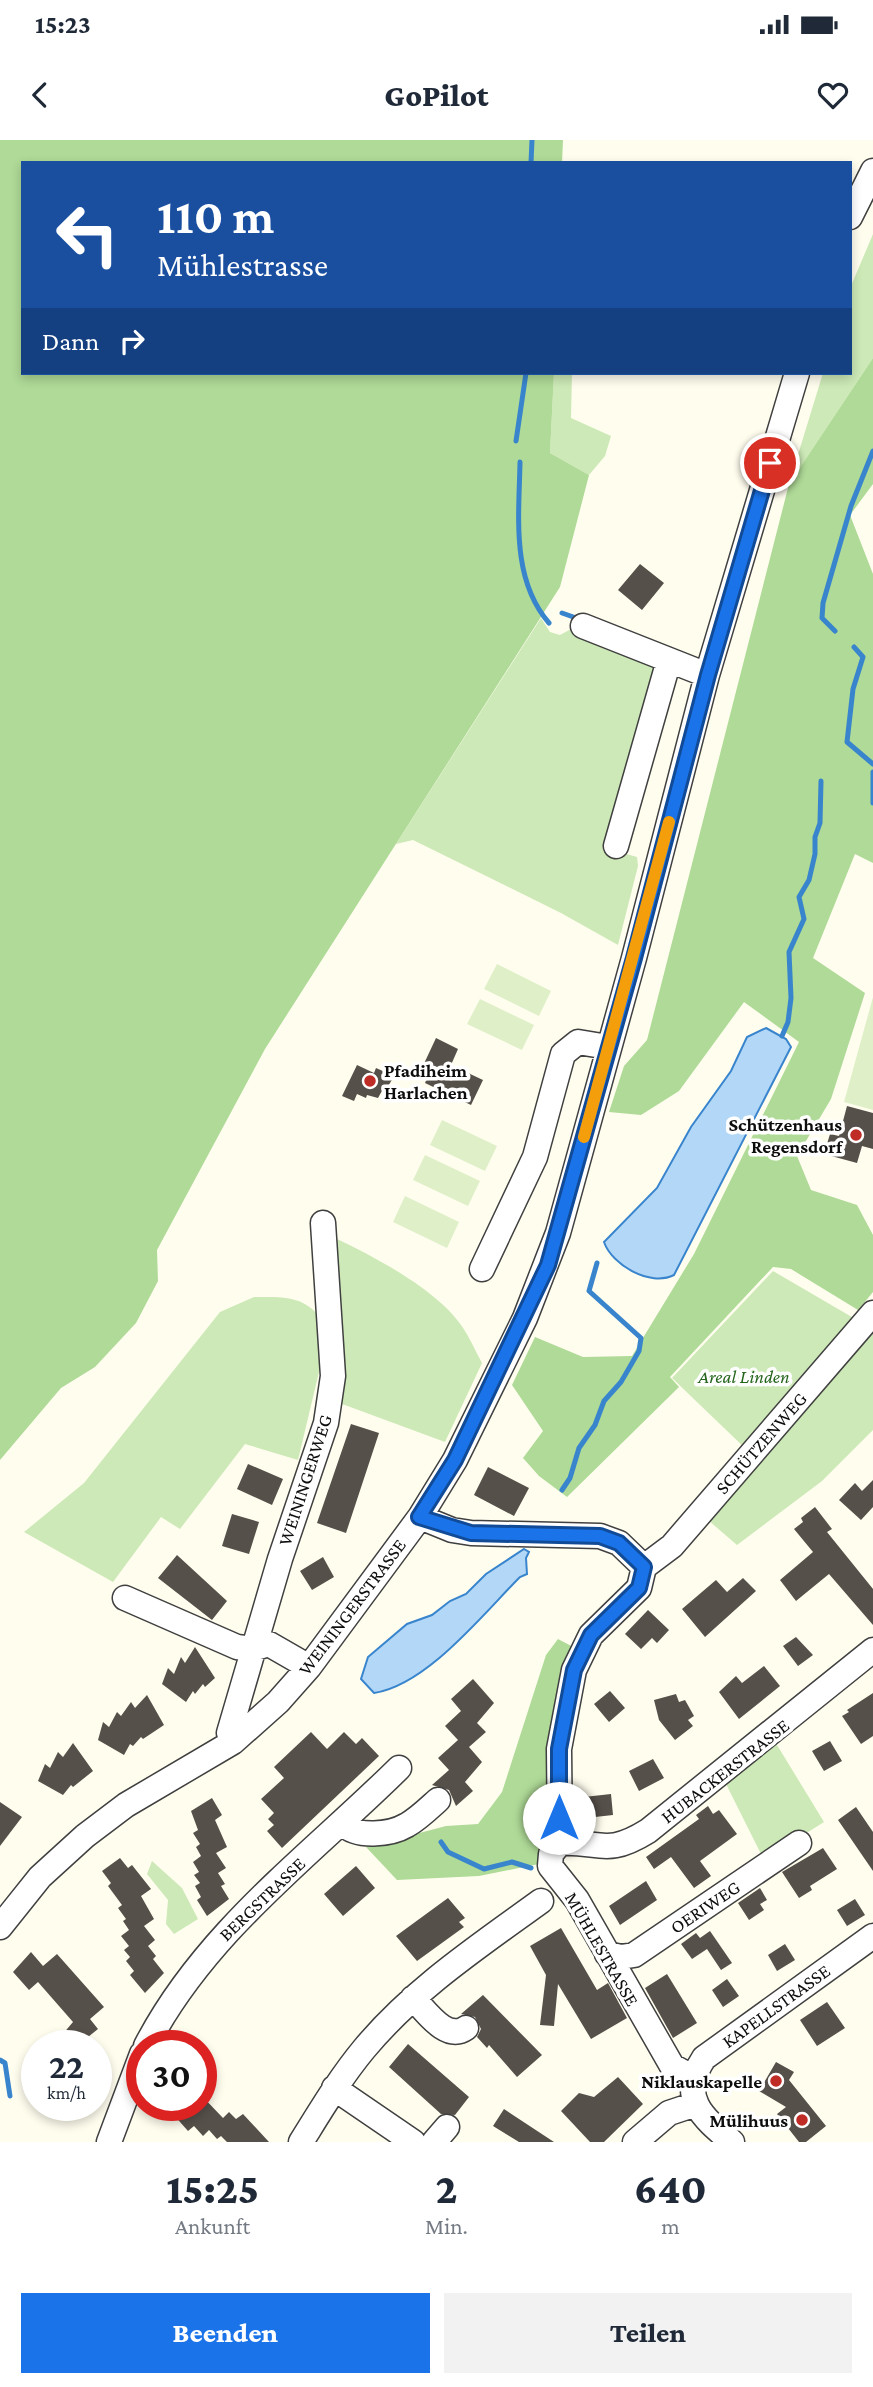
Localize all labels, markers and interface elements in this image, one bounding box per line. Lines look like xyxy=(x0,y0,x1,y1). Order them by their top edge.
text: 15:23 xyxy=(35,10,91,39)
icon: back xyxy=(21,76,59,114)
icon: heart xyxy=(814,76,852,114)
text: GoPilot xyxy=(384,77,489,113)
icon: left xyxy=(42,189,133,280)
text: 110 m xyxy=(157,189,274,244)
text: Mühlestrasse xyxy=(157,247,328,283)
icon: right xyxy=(113,322,151,360)
text: Dann xyxy=(42,327,99,356)
pin xyxy=(740,433,800,493)
icon: arrive xyxy=(751,444,789,482)
place label: Pfadiheim Harlachen xyxy=(384,1060,468,1103)
marker: Pfadiheim Harlachen xyxy=(362,1073,378,1089)
place label: Schützenhaus Regensdorf xyxy=(729,1114,844,1157)
marker: Schützenhaus Regensdorf xyxy=(848,1127,864,1143)
park label: Areal Linden xyxy=(697,1366,790,1387)
street label: SCHÜTZENWEG xyxy=(711,1388,811,1498)
street label: WEININGERWEG xyxy=(274,1412,336,1548)
street label: WEININGERSTRASSE xyxy=(294,1535,410,1679)
street label: HUBACKERSTRASSE xyxy=(657,1715,793,1827)
position arrow xyxy=(522,1781,596,1855)
street label: BERGSTRASSE xyxy=(215,1853,309,1945)
street label: OERIWEG xyxy=(666,1876,744,1938)
street label: MÜHLESTRASSE xyxy=(561,1888,643,2010)
street label: KAPELLSTRASSE xyxy=(718,1960,834,2052)
speed limit sign: 30 xyxy=(126,2030,217,2121)
text: 22 xyxy=(49,2047,84,2086)
place label: Niklauskapelle xyxy=(641,2071,762,2092)
marker: Niklauskapelle xyxy=(768,2073,784,2089)
text: km/h xyxy=(47,2083,86,2103)
place label: Mülihuus xyxy=(709,2110,788,2131)
marker: Mülihuus xyxy=(794,2112,810,2128)
text: 15:25 xyxy=(166,2165,259,2212)
text: 2 xyxy=(435,2165,457,2212)
text: 640 xyxy=(634,2165,707,2212)
text: Ankunft xyxy=(175,2213,250,2239)
text: Min. xyxy=(425,2213,468,2239)
text: m xyxy=(661,2213,680,2239)
button: Beenden xyxy=(21,2293,430,2373)
button: Teilen xyxy=(444,2293,852,2373)

